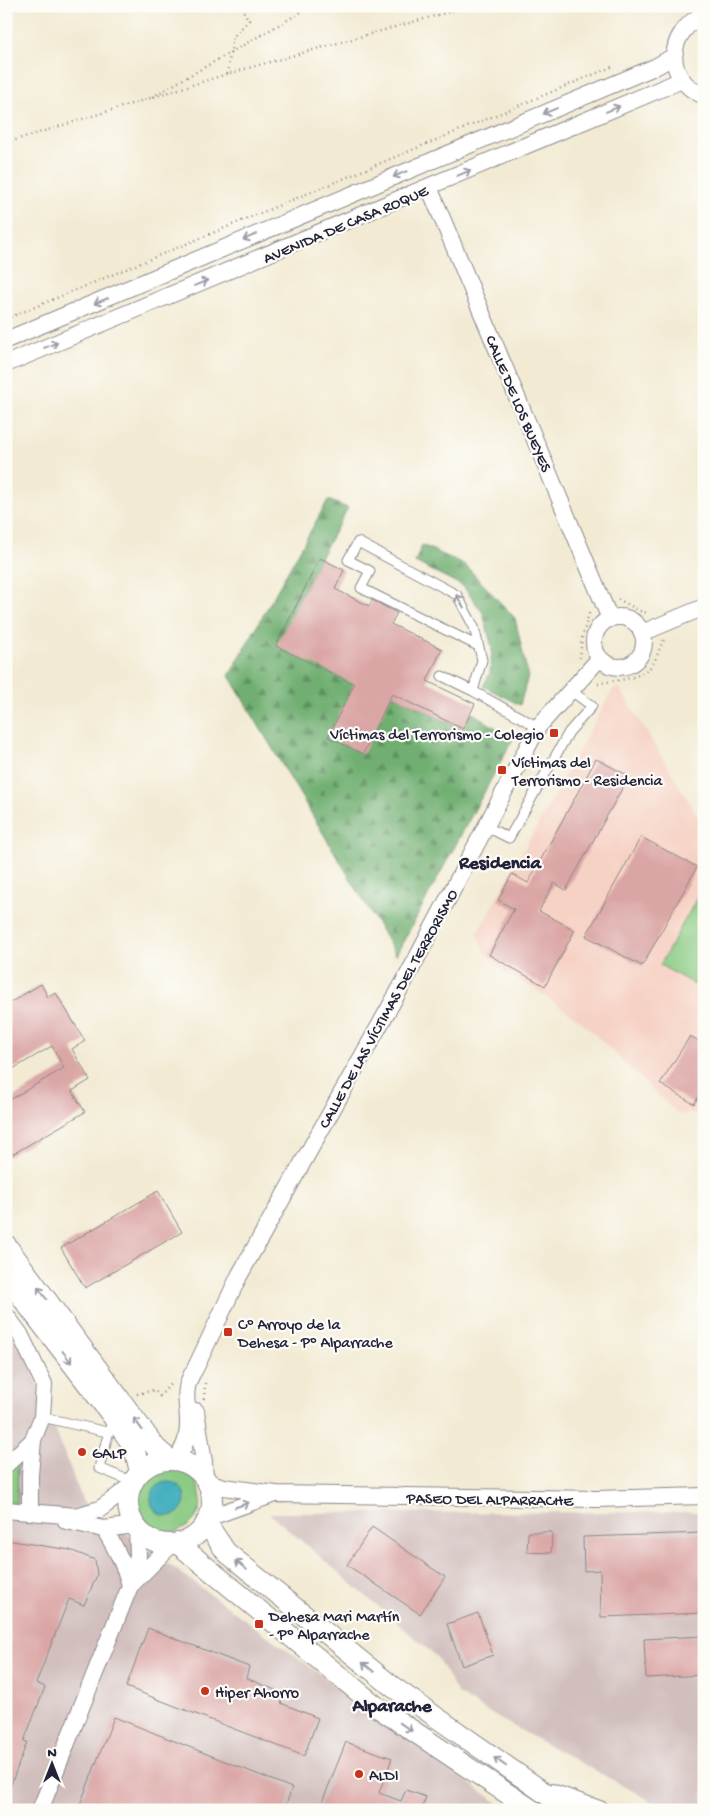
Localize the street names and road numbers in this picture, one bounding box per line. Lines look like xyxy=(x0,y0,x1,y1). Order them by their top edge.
street label: AVENIDA DE CASA ROQUE xyxy=(261,182,433,270)
street label: CALLE DE LOS BUEYES xyxy=(479,333,554,476)
street label: CALLE DE LAS VÍCTIMAS DEL TERRORISMO xyxy=(315,886,464,1133)
street label: PASEO DEL ALPARRACHE xyxy=(405,1491,574,1512)

